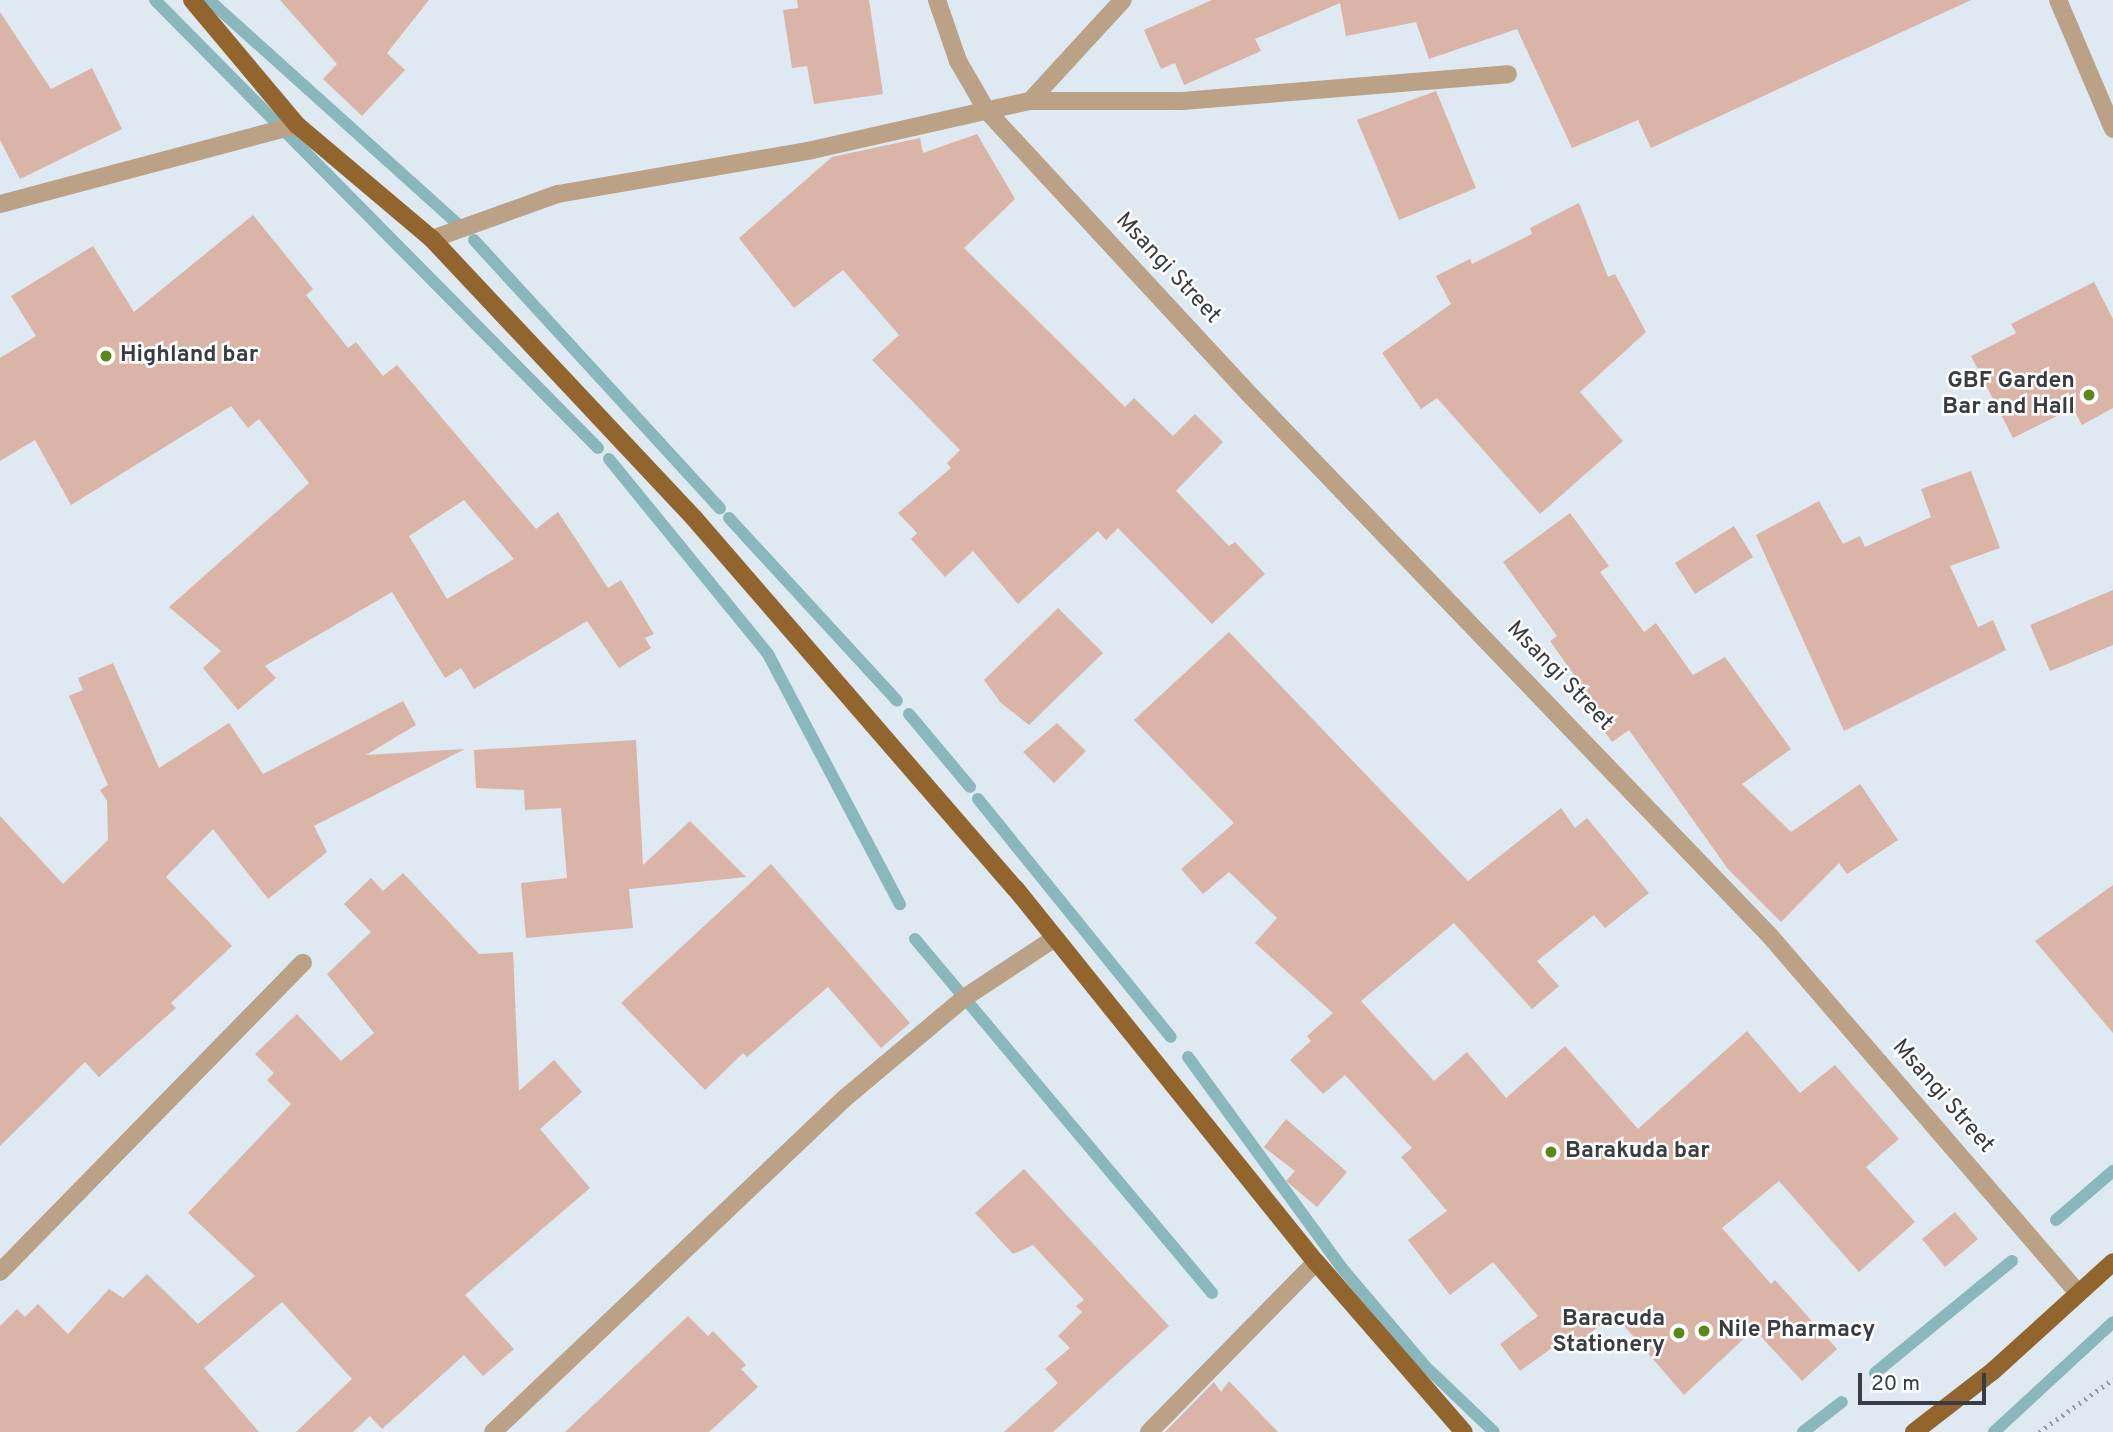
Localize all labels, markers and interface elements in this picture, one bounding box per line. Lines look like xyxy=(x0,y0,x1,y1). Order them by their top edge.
street label: Msangi Street xyxy=(1109,208,1225,330)
place label: Highland bar xyxy=(120,342,258,370)
marker: Highland bar xyxy=(98,348,114,364)
place label: GBF Garden Bar and Hall xyxy=(1942,368,2075,422)
marker: GBF Garden Bar and Hall xyxy=(2081,387,2097,403)
street label: Msangi Street xyxy=(1500,616,1618,738)
street label: Msangi Street xyxy=(1885,1034,1999,1160)
place label: Barakuda bar xyxy=(1565,1138,1710,1166)
marker: Barakuda bar xyxy=(1543,1144,1559,1160)
place label: Baracuda Stationery xyxy=(1552,1306,1665,1360)
place label: Nile Pharmacy xyxy=(1718,1317,1875,1345)
marker: Nile Pharmacy xyxy=(1696,1323,1712,1339)
marker: Baracuda Stationery xyxy=(1671,1325,1687,1341)
scale bar xyxy=(1861,1358,1989,1402)
text: 20 m xyxy=(1871,1371,1920,1398)

